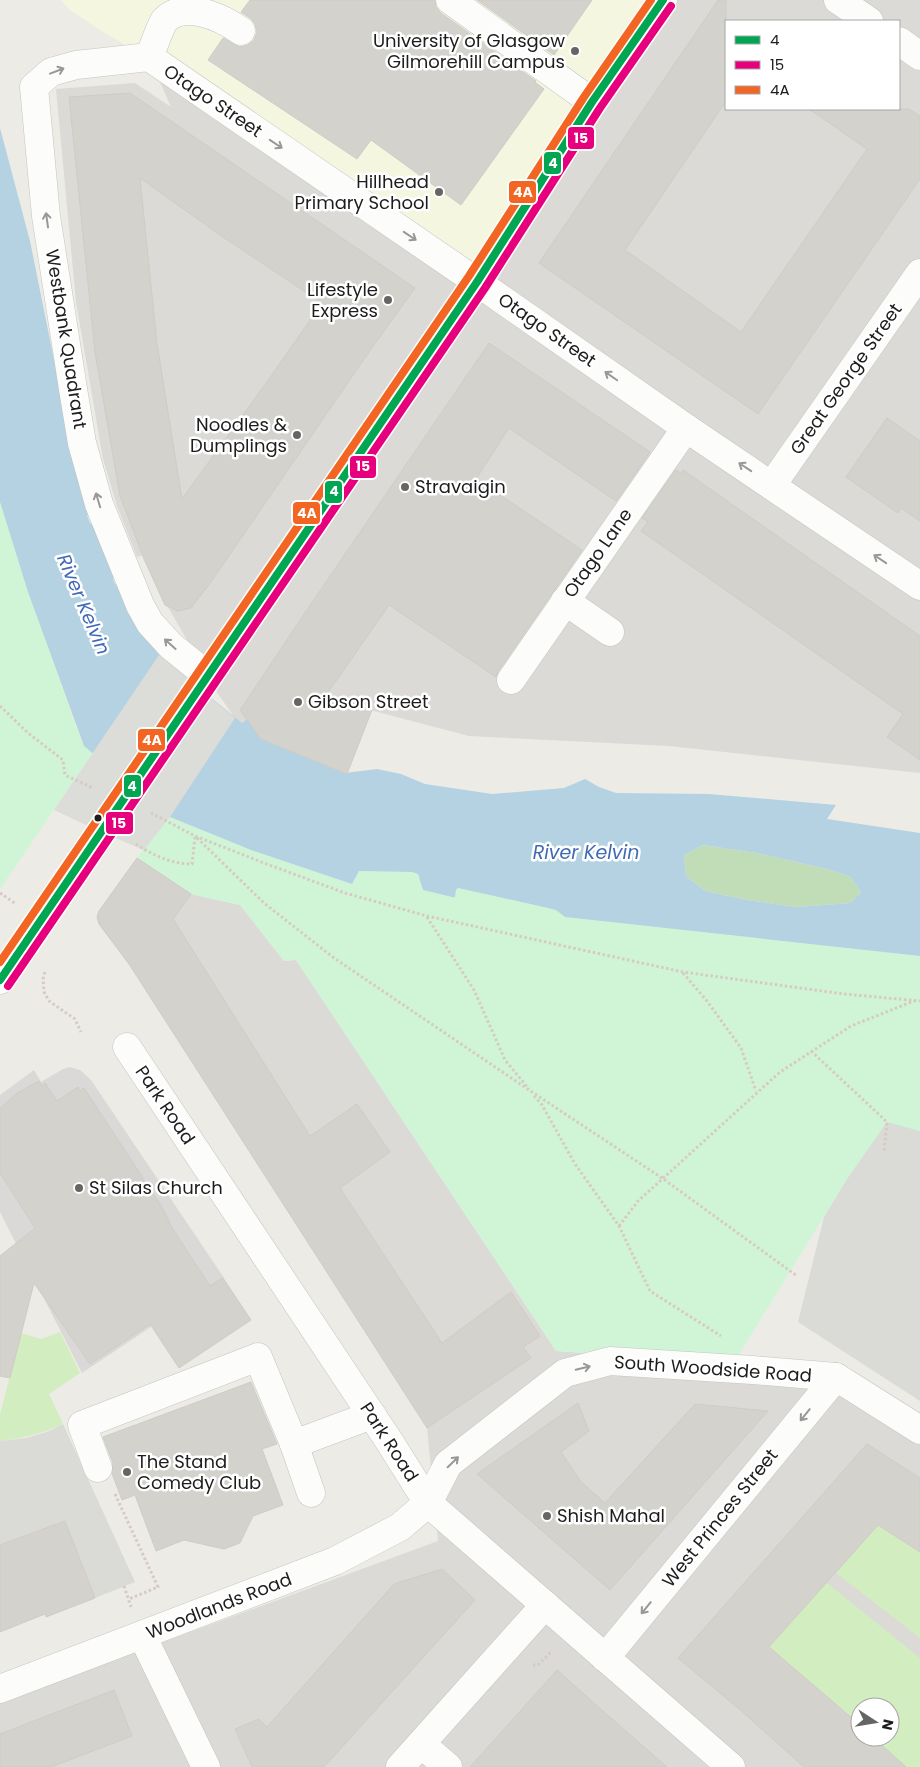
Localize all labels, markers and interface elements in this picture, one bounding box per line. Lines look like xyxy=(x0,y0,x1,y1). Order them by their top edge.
legend xyxy=(725,20,900,110)
place label: University of Glasgow Gilmorehill Campus xyxy=(373,28,565,74)
text: 4 xyxy=(770,29,779,50)
marker: University of Glasgow Gilmorehill Campus xyxy=(569,45,581,57)
text: 15 xyxy=(770,54,784,75)
street label: Otago Street xyxy=(159,58,268,143)
one-way arrow xyxy=(49,66,64,75)
text: 4A xyxy=(770,79,790,100)
line badge: 15 xyxy=(567,126,595,150)
text: 15 xyxy=(574,128,588,148)
one-way arrow xyxy=(269,139,283,149)
line badge: 4 xyxy=(543,151,562,175)
text: 4 xyxy=(548,153,558,173)
place label: Hillhead Primary School xyxy=(295,169,429,215)
line badge: 4A xyxy=(508,180,537,204)
text: 4A xyxy=(513,182,534,202)
marker: Hillhead Primary School xyxy=(433,186,445,198)
one-way arrow xyxy=(42,213,52,229)
one-way arrow xyxy=(403,231,417,241)
street label: Westbank Quadrant xyxy=(40,247,93,431)
place label: Lifestyle Express xyxy=(307,277,378,323)
street label: Otago Street xyxy=(493,287,601,373)
marker: Lifestyle Express xyxy=(382,294,394,306)
street label: Great George Street xyxy=(784,298,907,459)
one-way arrow xyxy=(605,370,618,381)
place label: Noodles & Dumplings xyxy=(190,412,288,458)
marker: Noodles & Dumplings xyxy=(291,429,303,441)
line badge: 15 xyxy=(349,455,377,479)
text: 15 xyxy=(356,456,370,476)
one-way arrow xyxy=(739,462,753,472)
place label: Stravaigin xyxy=(415,474,506,499)
line badge: 4 xyxy=(324,480,343,504)
text: 4 xyxy=(329,481,339,501)
marker: Stravaigin xyxy=(399,481,411,493)
one-way arrow xyxy=(93,493,102,509)
line badge: 4A xyxy=(292,501,321,525)
text: 4A xyxy=(297,503,318,523)
street label: Otago Lane xyxy=(558,503,638,602)
water label: River Kelvin xyxy=(50,550,117,659)
one-way arrow xyxy=(873,553,887,564)
one-way arrow xyxy=(163,638,176,650)
place label: Gibson Street xyxy=(308,689,429,714)
marker: Gibson Street xyxy=(292,696,304,708)
line badge: 4A xyxy=(137,728,166,752)
text: 4A xyxy=(142,730,163,750)
line badge: 4 xyxy=(123,774,142,798)
text: 4 xyxy=(127,776,137,796)
line badge: 15 xyxy=(105,811,134,835)
unlabelled marker xyxy=(93,813,103,823)
text: 15 xyxy=(112,813,126,833)
water label: River Kelvin xyxy=(533,839,639,866)
street label: Park Road xyxy=(130,1060,201,1149)
place label: St Silas Church xyxy=(89,1175,223,1200)
marker: St Silas Church xyxy=(73,1182,85,1194)
street label: South Woodside Road xyxy=(613,1349,813,1388)
one-way arrow xyxy=(575,1363,591,1372)
street label: Park Road xyxy=(354,1397,424,1486)
one-way arrow xyxy=(800,1408,811,1421)
street label: West Princes Street xyxy=(656,1443,783,1592)
place label: The Stand Comedy Club xyxy=(137,1449,261,1495)
one-way arrow xyxy=(447,1456,459,1468)
marker: The Stand Comedy Club xyxy=(121,1466,133,1478)
place label: Shish Mahal xyxy=(557,1503,665,1528)
marker: Shish Mahal xyxy=(541,1510,553,1522)
street label: Woodlands Road xyxy=(142,1566,295,1645)
one-way arrow xyxy=(641,1601,652,1614)
north arrow xyxy=(850,1697,900,1747)
text: N xyxy=(877,1717,899,1732)

